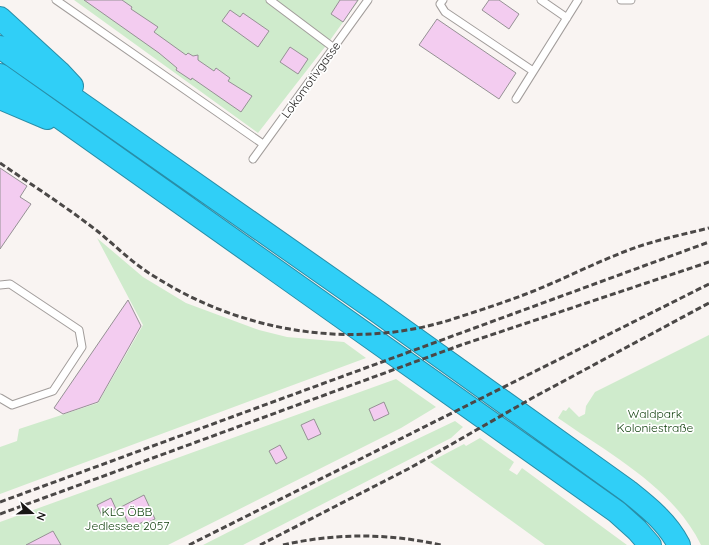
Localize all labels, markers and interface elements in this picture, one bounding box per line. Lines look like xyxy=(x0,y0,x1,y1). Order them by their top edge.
street label: Lokomotivgasse xyxy=(278,38,344,121)
park label: Waldpark Koloniestraße xyxy=(617,406,694,435)
north arrow xyxy=(12,493,52,533)
park label: KLG ÖBB Jedlessee 2057 xyxy=(85,504,169,533)
text: N xyxy=(33,510,49,523)

